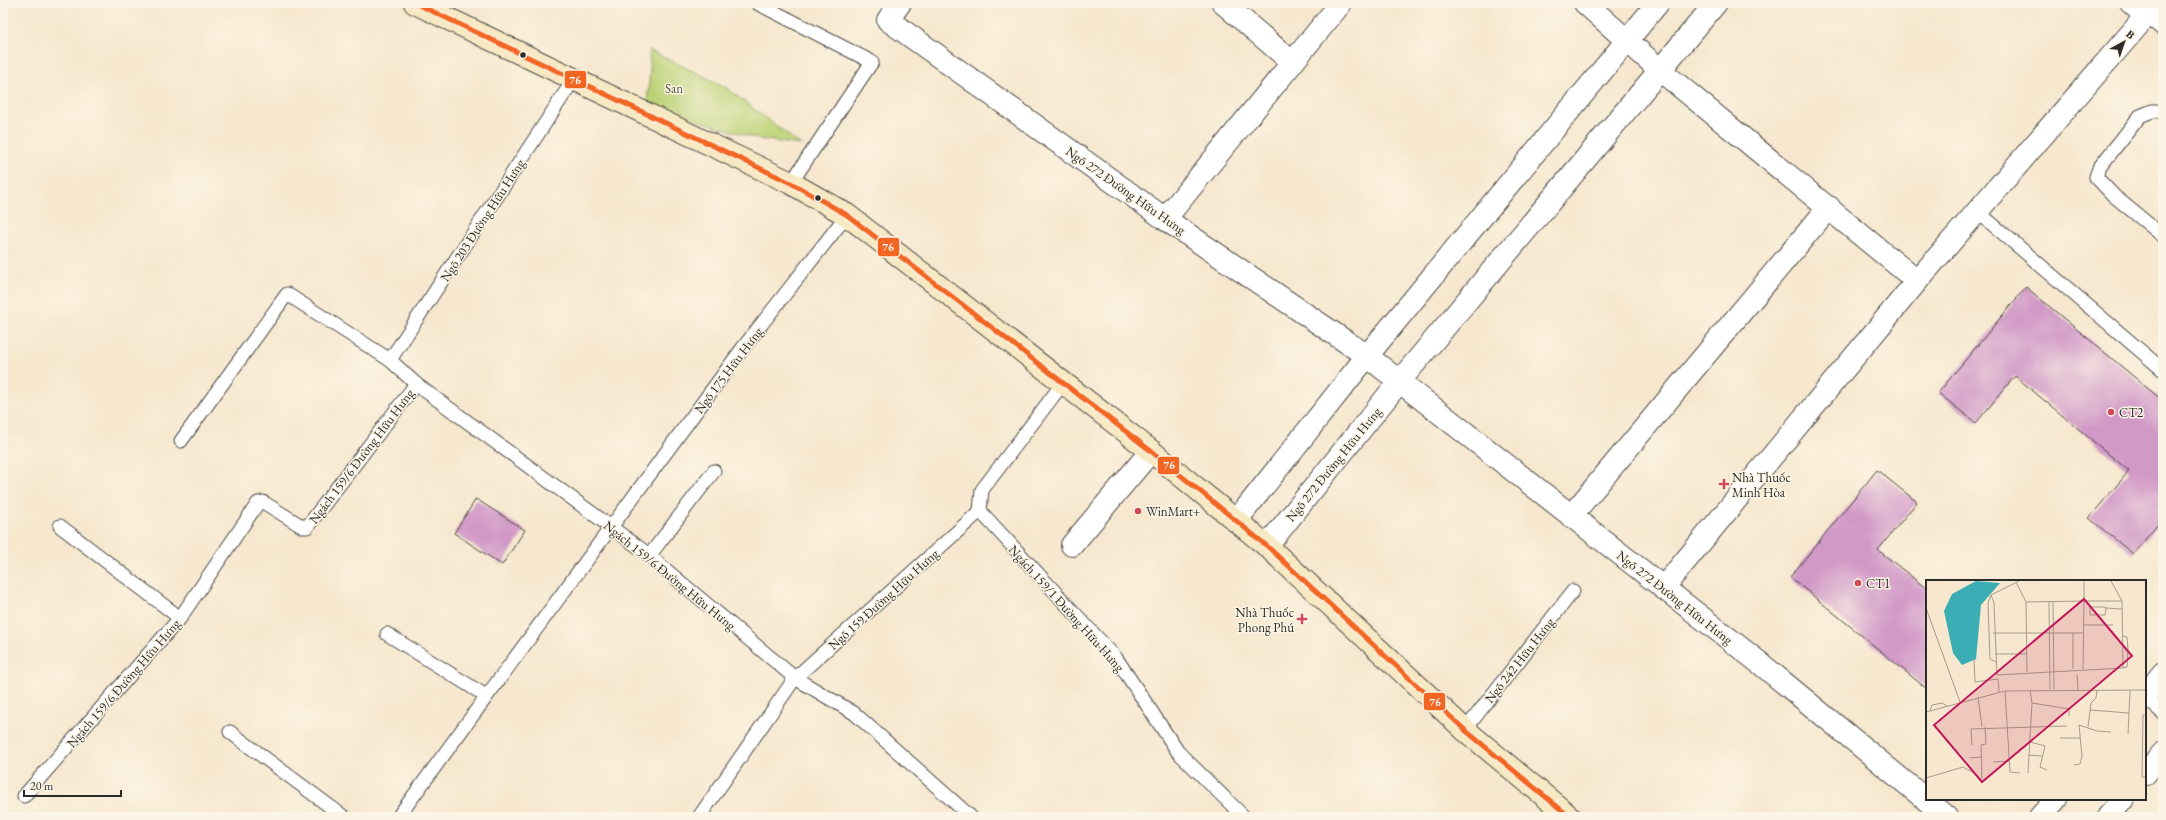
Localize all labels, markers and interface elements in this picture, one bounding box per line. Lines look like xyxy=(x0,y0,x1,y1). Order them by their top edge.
north arrow xyxy=(2104,22,2144,62)
text: B xyxy=(2123,27,2138,42)
unlabelled marker xyxy=(518,50,528,60)
line badge: 76 xyxy=(564,70,587,89)
text: 76 xyxy=(569,73,581,87)
park label: San xyxy=(665,80,683,97)
street label: Ngõ 272 Đường Hữu Hưng xyxy=(1062,143,1189,238)
street label: Ngõ 203 Đường Hữu Hưng xyxy=(436,156,529,285)
unlabelled marker xyxy=(813,193,823,203)
line badge: 76 xyxy=(877,237,900,257)
text: 76 xyxy=(882,240,894,254)
street label: Ngõ 175 Hữu Hưng xyxy=(690,323,767,417)
street label: Ngách 159/6 Đường Hữu Hưng xyxy=(305,385,418,527)
street label: Ngõ 272 Đường Hữu Hưng xyxy=(1282,403,1385,525)
place label: CT2 xyxy=(2119,404,2144,421)
marker: CT2 xyxy=(2106,407,2116,417)
line badge: 76 xyxy=(1157,456,1180,475)
text: 76 xyxy=(1163,458,1175,472)
place label: Nhà Thuốc Minh Hòa xyxy=(1732,469,1791,501)
marker: Nhà Thuốc Minh Hòa xyxy=(1719,479,1729,489)
place label: WinMart+ xyxy=(1146,503,1201,520)
marker: WinMart+ xyxy=(1133,506,1143,516)
street label: Ngách 159/6 Đường Hữu Hưng xyxy=(600,517,739,634)
street label: Ngách 159/1 Đường Hữu Hưng xyxy=(1005,541,1128,676)
street label: Ngõ 159 Đường Hữu Hưng xyxy=(825,545,942,653)
street label: Ngõ 272 Đường Hữu Hưng xyxy=(1613,547,1736,648)
place label: CT1 xyxy=(1866,575,1890,592)
marker: CT1 xyxy=(1853,578,1863,588)
inset map xyxy=(1926,580,2146,800)
place label: Nhà Thuốc Phong Phú xyxy=(1235,604,1294,636)
marker: Nhà Thuốc Phong Phú xyxy=(1297,614,1307,624)
street label: Ngõ 242 Hữu Hưng xyxy=(1481,614,1558,706)
street label: Ngách 159/6 Đường Hữu Hưng xyxy=(63,615,184,751)
line badge: 76 xyxy=(1423,692,1446,711)
text: 76 xyxy=(1429,695,1441,709)
scale bar xyxy=(24,772,121,798)
text: 20 m xyxy=(30,778,54,794)

